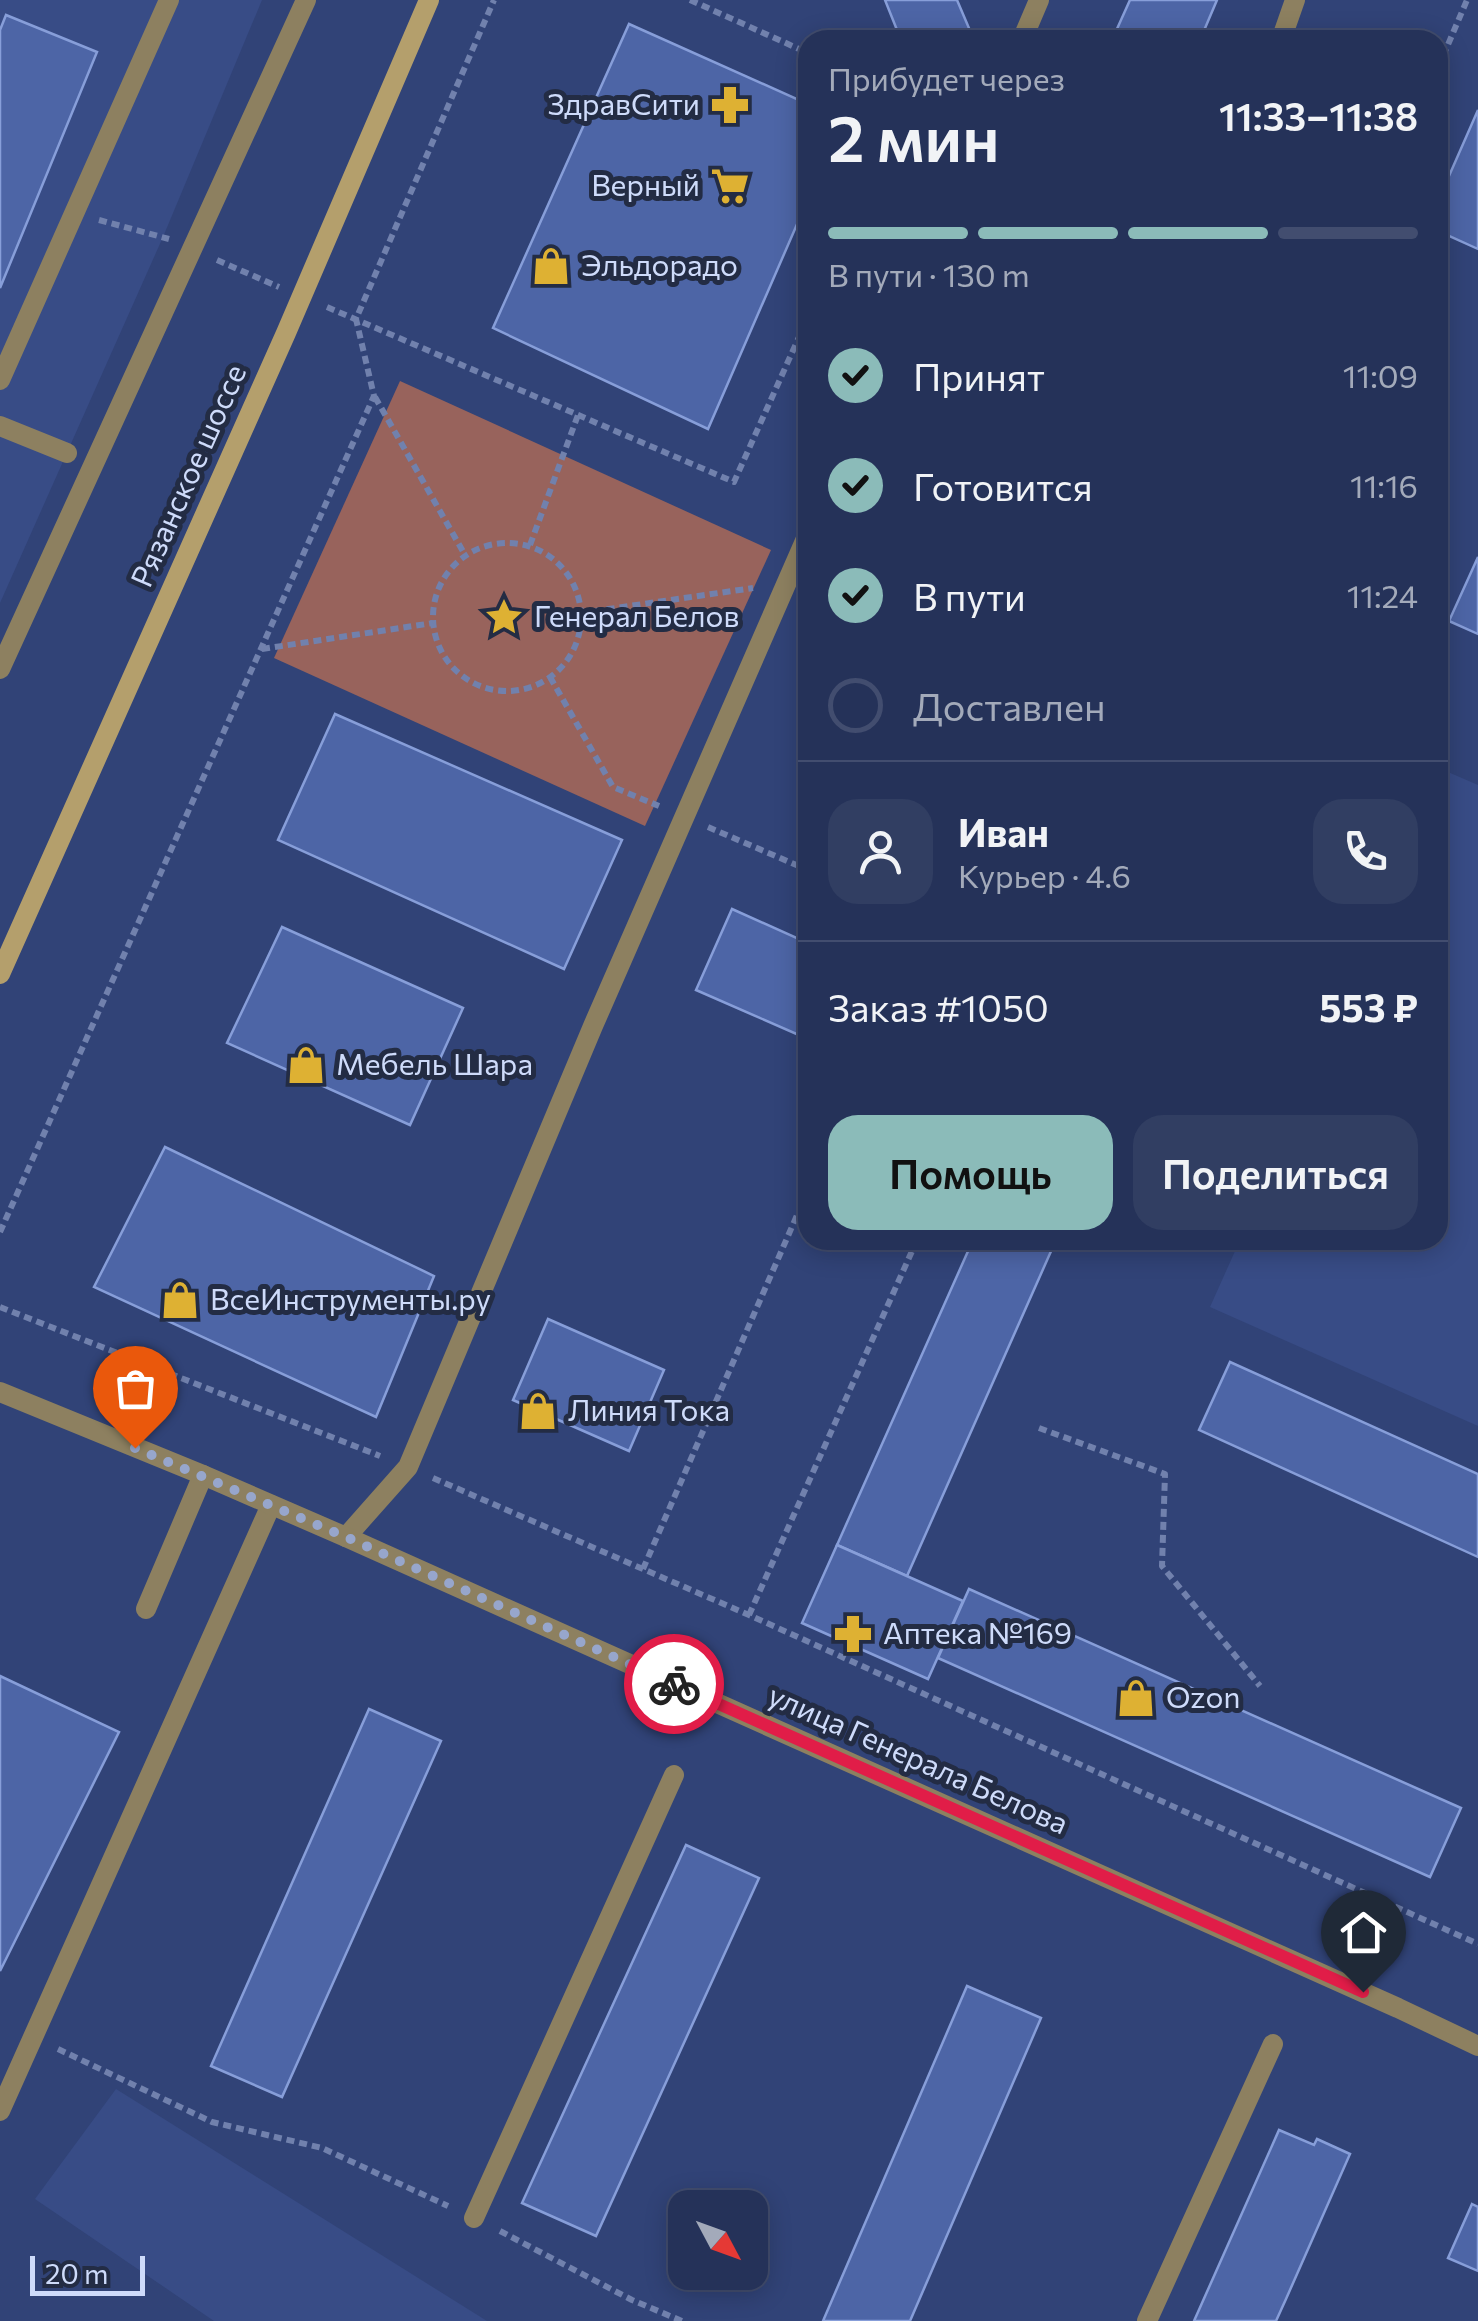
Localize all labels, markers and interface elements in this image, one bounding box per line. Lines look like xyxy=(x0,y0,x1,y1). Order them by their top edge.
text: Прибудет через xyxy=(828,58,1065,98)
place label: ЗдравСити xyxy=(547,84,700,121)
pharmacy icon: ЗдравСити xyxy=(709,84,751,126)
text: 11:33–11:38 xyxy=(1219,92,1418,139)
text: 2 мин xyxy=(828,96,1000,175)
place label: Верный xyxy=(591,165,700,202)
supermarket icon: Верный xyxy=(709,165,751,207)
shop icon: Эльдорадо xyxy=(530,245,572,287)
place label: Эльдорадо xyxy=(581,245,738,282)
text: В пути · 130 m xyxy=(828,254,1030,294)
icon: check xyxy=(828,348,883,403)
text: Принят xyxy=(913,352,1045,399)
text: 11:09 xyxy=(1343,355,1418,395)
street label: Рязанское шоссе xyxy=(121,358,252,592)
icon: check xyxy=(828,458,883,513)
text: Готовится xyxy=(913,462,1093,509)
text: 11:16 xyxy=(1350,465,1418,505)
icon: check xyxy=(828,568,883,623)
text: В пути xyxy=(913,572,1026,619)
text: 11:24 xyxy=(1347,575,1418,615)
place icon: Генерал Белов xyxy=(483,596,525,638)
place label: Генерал Белов xyxy=(534,596,739,633)
text: Доставлен xyxy=(913,682,1106,729)
button: person xyxy=(828,799,933,904)
button: phone xyxy=(1313,799,1418,904)
text: Иван xyxy=(958,808,1049,855)
text: Курьер · 4.6 xyxy=(958,855,1131,895)
text: Заказ #1050 xyxy=(828,983,1049,1030)
text: 553 ₽ xyxy=(1319,983,1418,1030)
shop icon: Мебель Шара xyxy=(285,1044,327,1086)
place label: Мебель Шара xyxy=(336,1044,533,1081)
button: Помощь xyxy=(828,1115,1113,1230)
button: Поделиться xyxy=(1133,1115,1418,1230)
shop icon: ВсеИнструменты.ру xyxy=(159,1279,201,1321)
place label: ВсеИнструменты.ру xyxy=(210,1279,491,1316)
pin xyxy=(93,1346,178,1449)
icon: bag xyxy=(108,1361,163,1416)
shop icon: Линия Тока xyxy=(517,1390,559,1432)
place label: Линия Тока xyxy=(568,1390,730,1427)
pharmacy icon: Аптека №169 xyxy=(832,1613,874,1655)
place label: Аптека №169 xyxy=(883,1613,1072,1650)
courier xyxy=(624,1634,724,1734)
icon: bike xyxy=(647,1657,702,1712)
street label: улица Генерала Белова xyxy=(763,1675,1075,1841)
shop icon: Ozon xyxy=(1115,1677,1157,1719)
place label: Ozon xyxy=(1166,1677,1241,1714)
pin xyxy=(1321,1890,1406,1993)
icon: home xyxy=(1336,1905,1391,1960)
north arrow xyxy=(668,2190,768,2290)
map controls xyxy=(668,2190,768,2290)
scale bar xyxy=(30,2251,145,2296)
text: 20 m xyxy=(45,2256,109,2290)

